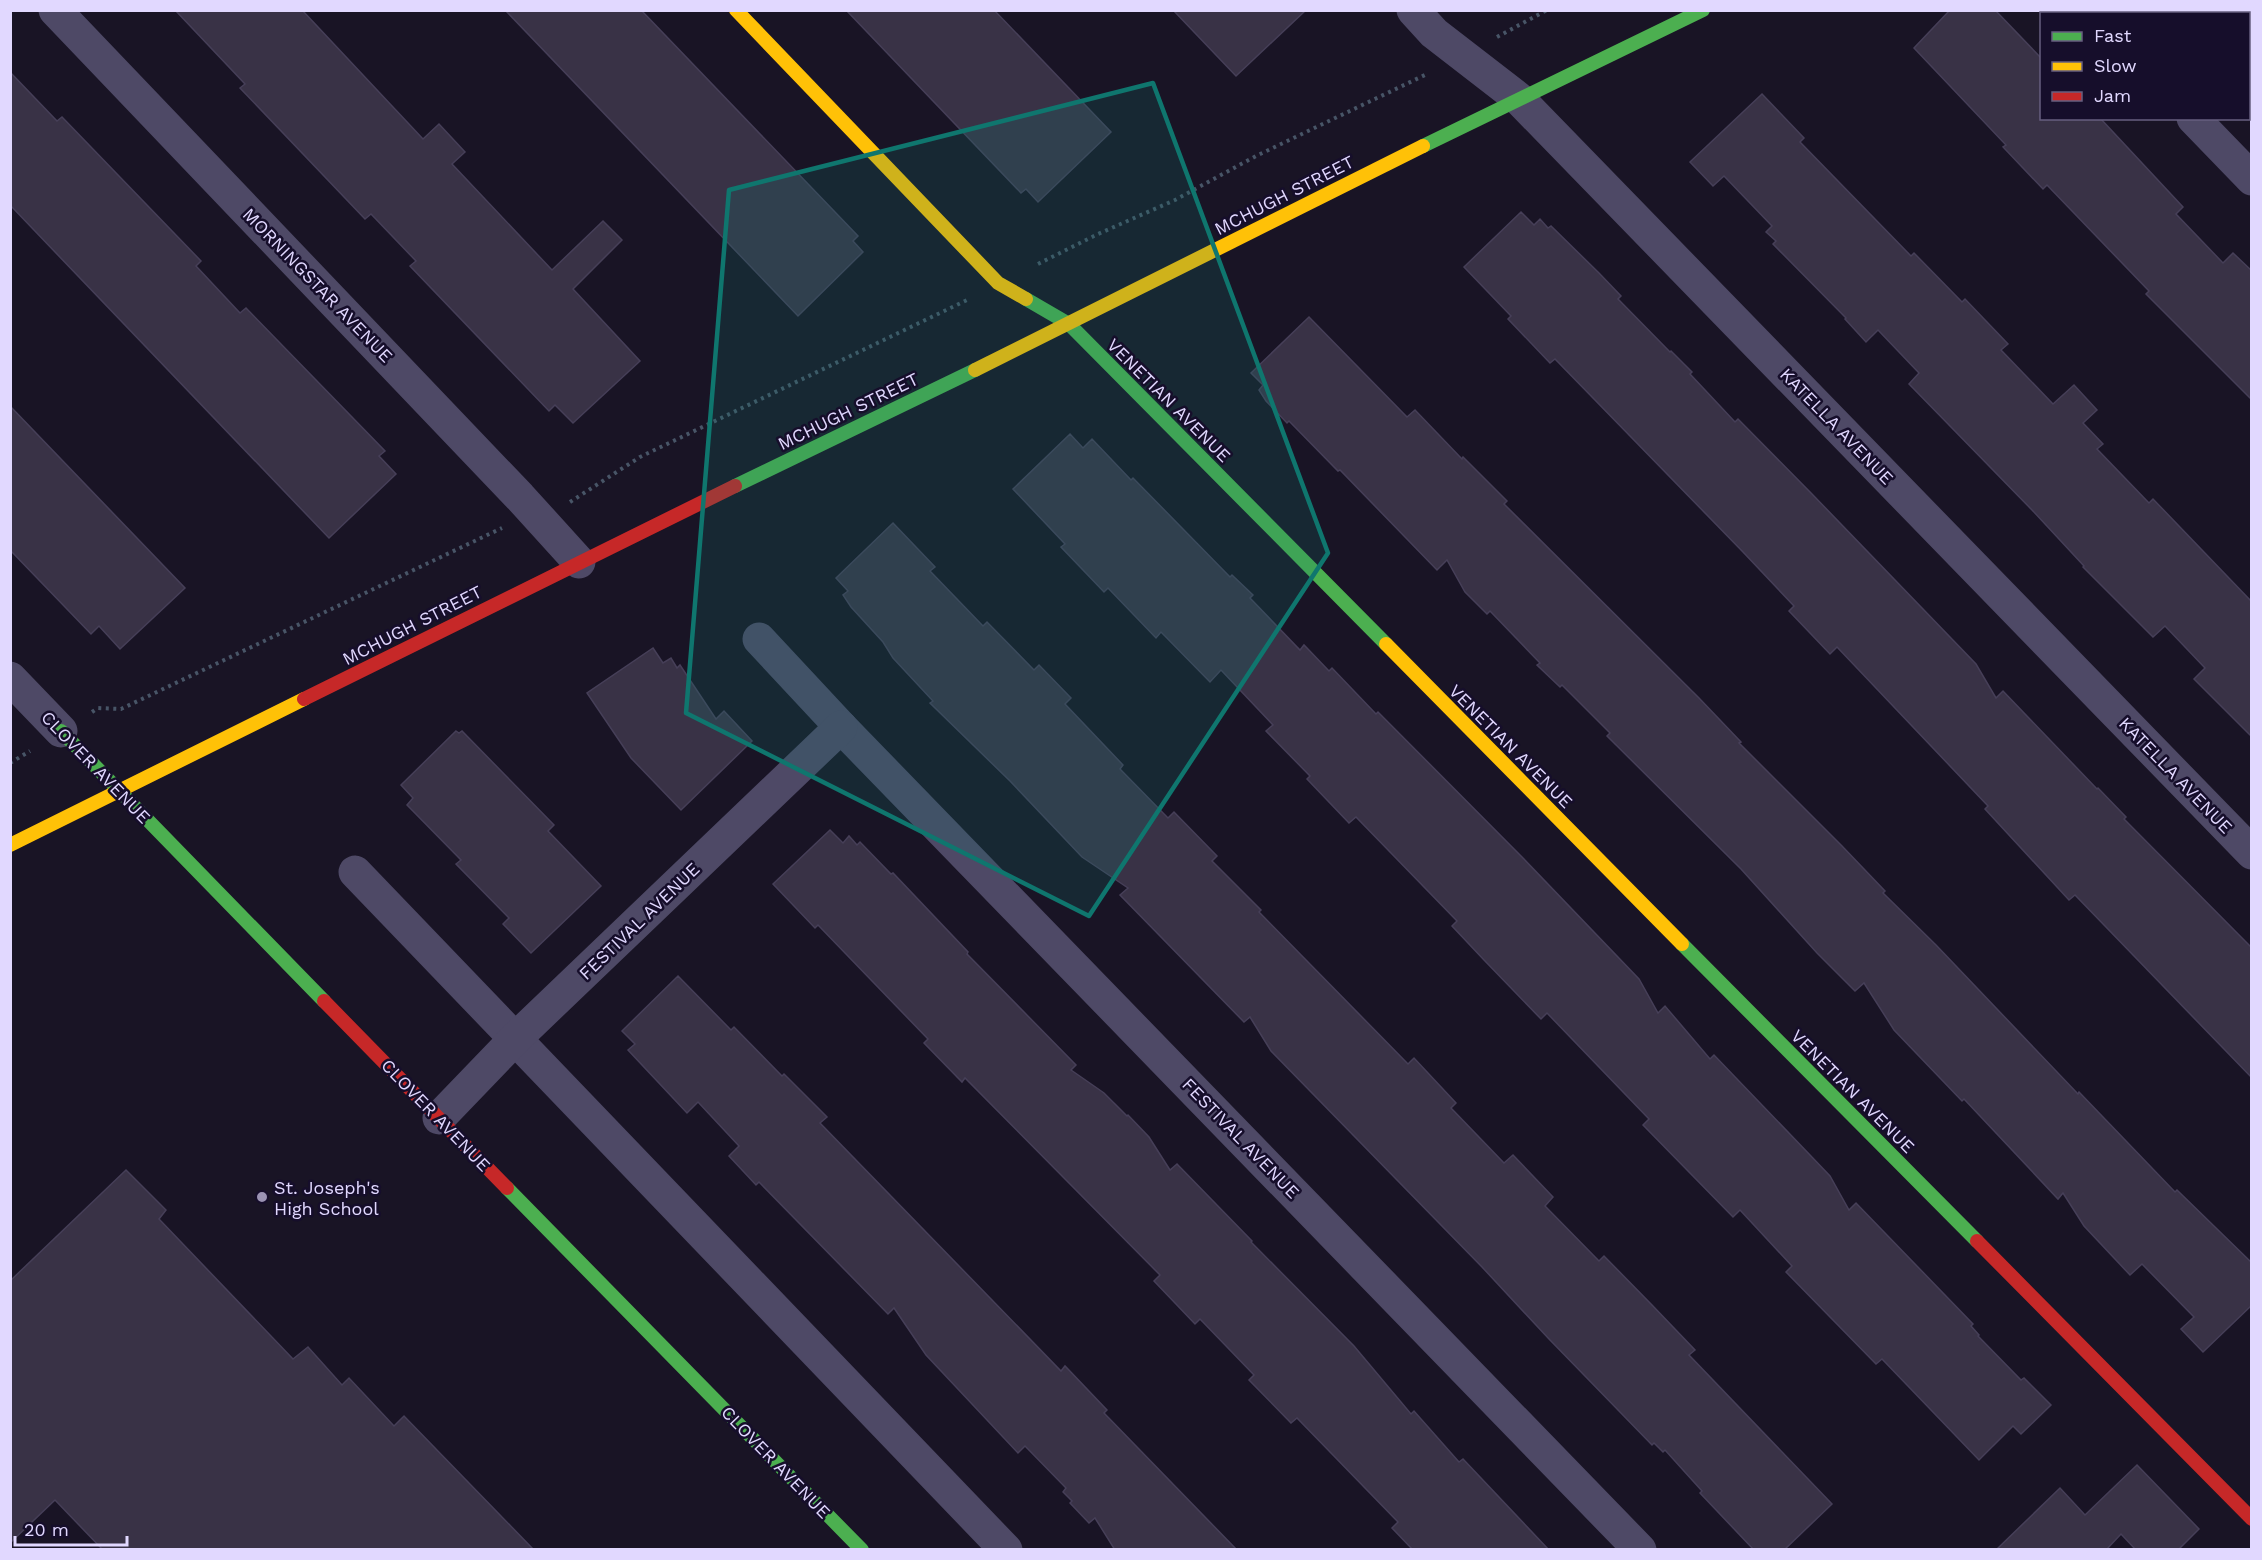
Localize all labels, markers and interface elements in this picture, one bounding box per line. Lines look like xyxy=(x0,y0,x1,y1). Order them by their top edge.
legend xyxy=(2040,12,2250,120)
text: Fast xyxy=(2094,25,2132,46)
text: Slow xyxy=(2094,55,2137,76)
text: Jam xyxy=(2094,85,2131,106)
street label: MCHUGH STREET xyxy=(1211,151,1357,239)
street label: MORNINGSTAR AVENUE xyxy=(239,203,397,367)
street label: VENETIAN AVENUE xyxy=(1103,334,1235,466)
street label: KATELLA AVENUE xyxy=(1776,363,1898,489)
street label: MCHUGH STREET xyxy=(774,368,922,454)
street label: MCHUGH STREET xyxy=(339,581,485,669)
street label: VENETIAN AVENUE xyxy=(1445,680,1577,812)
street label: CLOVER AVENUE xyxy=(37,707,155,827)
street label: KATELLA AVENUE xyxy=(2115,712,2237,838)
street label: FESTIVAL AVENUE xyxy=(574,858,704,984)
street label: VENETIAN AVENUE xyxy=(1787,1025,1919,1157)
street label: CLOVER AVENUE xyxy=(377,1055,495,1175)
street label: FESTIVAL AVENUE xyxy=(1178,1073,1304,1203)
place label: St. Joseph's High School xyxy=(274,1177,380,1219)
marker: St. Joseph's High School xyxy=(255,1190,269,1204)
street label: CLOVER AVENUE xyxy=(717,1402,835,1522)
scale bar xyxy=(15,1509,128,1547)
text: 20 m xyxy=(24,1519,69,1540)

